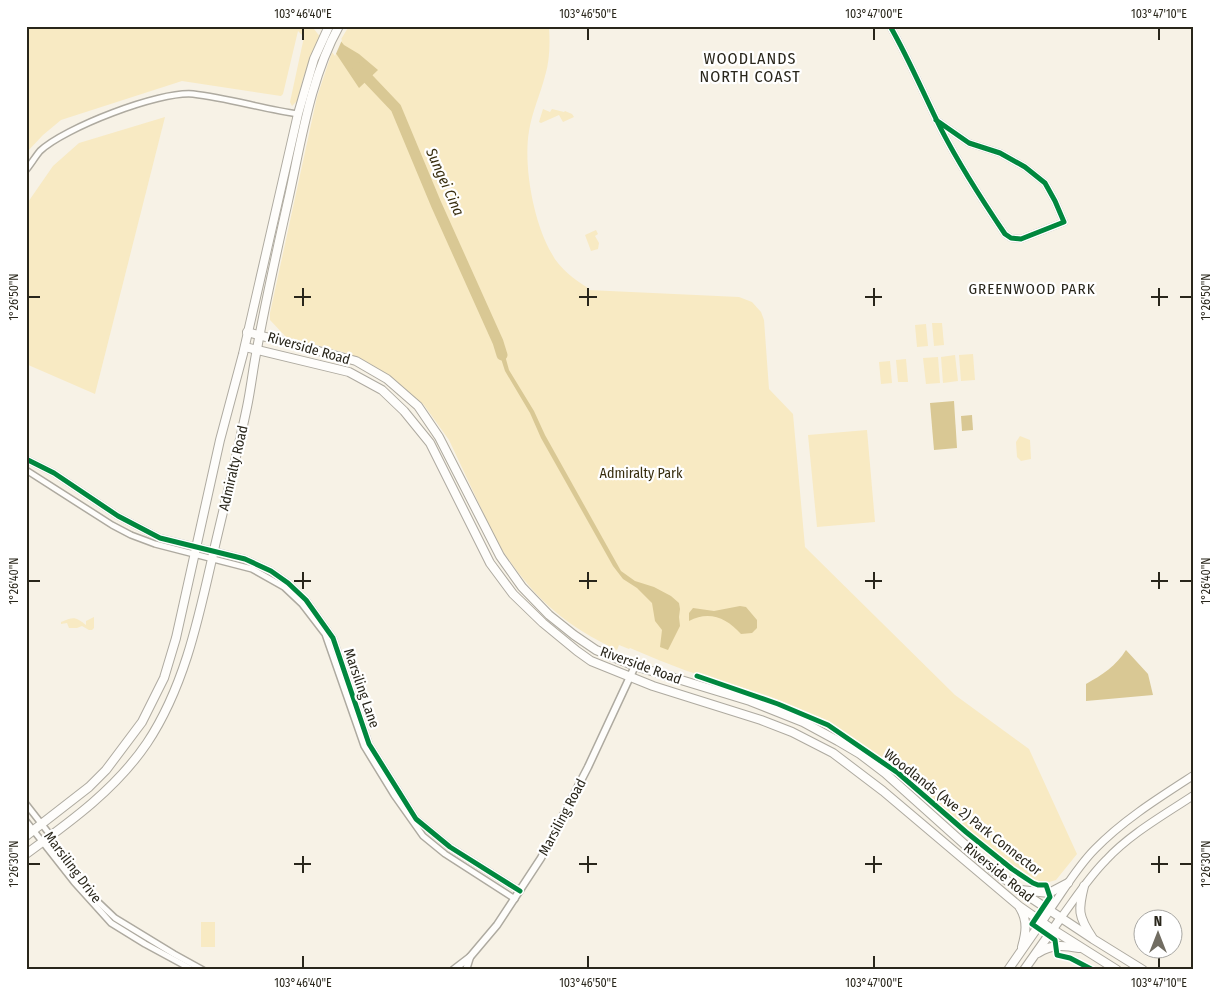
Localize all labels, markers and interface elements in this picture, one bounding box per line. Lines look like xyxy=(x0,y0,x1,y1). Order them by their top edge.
text: 103°46'40"E xyxy=(274,7,332,21)
text: 103°46'50"E xyxy=(559,7,617,21)
text: 103°47'00"E xyxy=(845,7,903,21)
text: 103°47'10"E xyxy=(1131,7,1187,21)
district label: WOODLANDS NORTH COAST xyxy=(699,49,801,86)
water label: Sungei Cina xyxy=(422,144,468,219)
text: 1°26'50"N xyxy=(7,273,21,321)
text: 1°26'50"N xyxy=(1199,273,1213,321)
district label: GREENWOOD PARK xyxy=(968,280,1096,298)
street label: Riverside Road xyxy=(266,329,352,368)
street label: Admiralty Road xyxy=(215,424,252,512)
park label: Admiralty Park xyxy=(600,465,683,482)
text: 1°26'40"N xyxy=(7,557,21,605)
text: 1°26'40"N xyxy=(1199,557,1213,605)
street label: Riverside Road xyxy=(598,643,684,688)
street label: Marsiling Lane xyxy=(340,646,383,730)
street label: Woodlands (Ave 2) Park Connector xyxy=(880,746,1045,879)
street label: Marsiling Road xyxy=(535,776,590,859)
street label: Marsiling Drive xyxy=(40,828,105,906)
street label: Riverside Road xyxy=(960,839,1037,906)
text: 1°26'30"N xyxy=(7,840,21,888)
text: 1°26'30"N xyxy=(1199,840,1213,888)
north arrow xyxy=(1132,908,1182,958)
text: N xyxy=(1154,913,1162,930)
text: 103°46'40"E xyxy=(274,976,332,990)
text: 103°46'50"E xyxy=(559,976,617,990)
text: 103°47'00"E xyxy=(845,976,903,990)
text: 103°47'10"E xyxy=(1131,976,1187,990)

